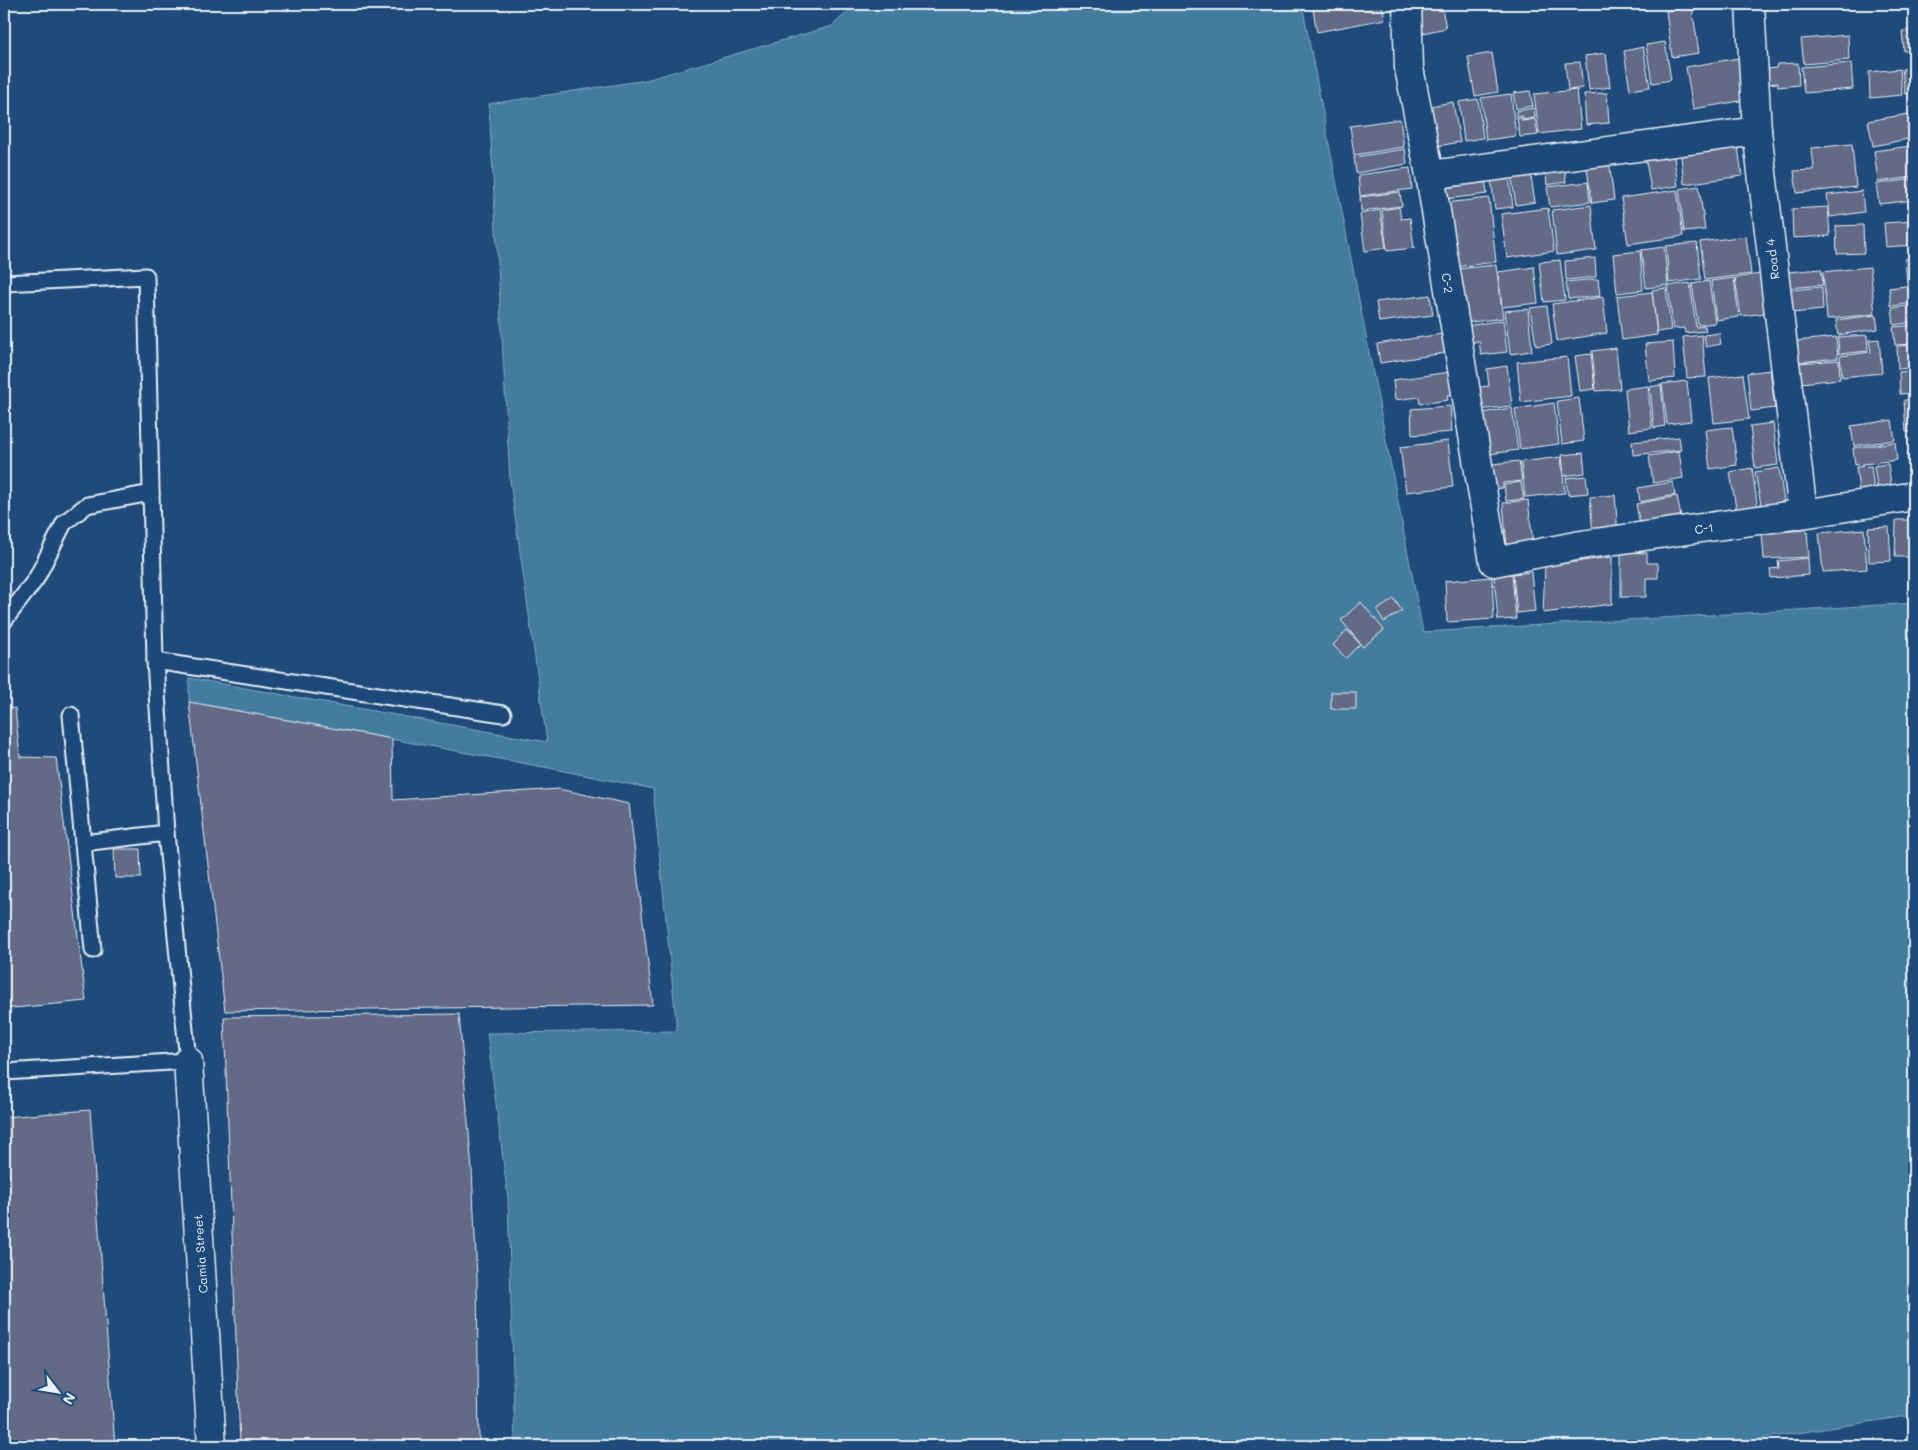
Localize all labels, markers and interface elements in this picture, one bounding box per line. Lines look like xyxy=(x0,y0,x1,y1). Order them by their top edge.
street label: Road 4 xyxy=(1762,238,1782,280)
street label: C-2 xyxy=(1439,272,1457,294)
street label: C-1 xyxy=(1693,519,1715,537)
street label: Camia Street xyxy=(189,1214,211,1294)
north arrow xyxy=(32,1368,82,1418)
text: N xyxy=(59,1389,80,1408)

